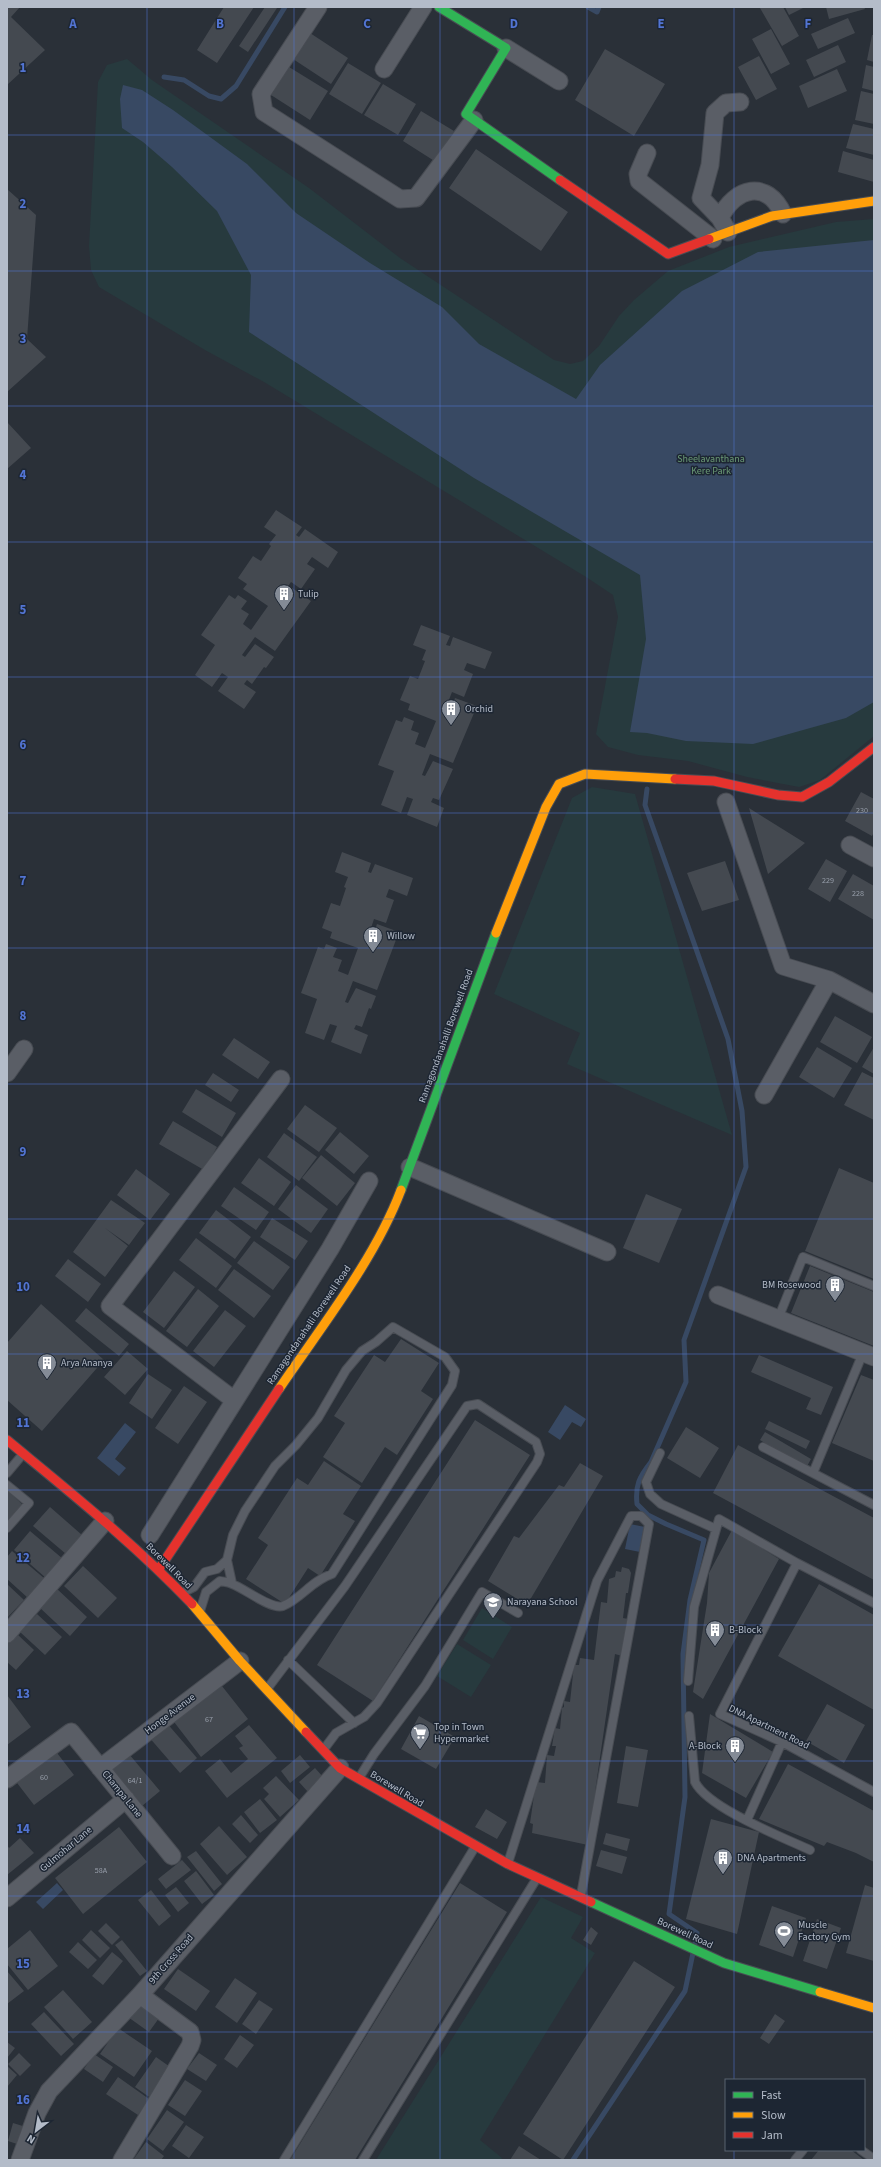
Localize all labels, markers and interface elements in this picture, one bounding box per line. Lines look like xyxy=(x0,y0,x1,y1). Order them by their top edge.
text: A xyxy=(68,15,77,33)
text: B xyxy=(216,15,224,33)
text: C xyxy=(363,15,371,33)
text: D xyxy=(510,15,518,33)
text: E xyxy=(657,15,665,33)
text: F xyxy=(805,15,812,33)
text: 1 xyxy=(20,59,27,77)
text: 2 xyxy=(20,195,27,213)
text: 3 xyxy=(20,330,27,348)
park label: Sheelavanthana Kere Park xyxy=(677,452,745,478)
text: 4 xyxy=(20,466,27,484)
building icon: Tulip xyxy=(273,583,295,611)
place label: Tulip xyxy=(298,587,319,601)
text: 5 xyxy=(20,601,27,619)
building icon: Orchid xyxy=(440,698,462,726)
place label: Orchid xyxy=(465,702,493,716)
text: 6 xyxy=(20,736,27,754)
house number: 230 xyxy=(856,805,868,816)
text: 7 xyxy=(20,872,27,890)
house number: 229 xyxy=(822,875,834,886)
house number: 228 xyxy=(852,888,864,899)
building icon: Willow xyxy=(362,925,384,953)
place label: Willow xyxy=(387,929,415,943)
street label: Ramagondanahalli Borewell Road xyxy=(415,967,477,1105)
text: 8 xyxy=(20,1007,27,1025)
text: 9 xyxy=(20,1143,27,1161)
street label: Ramagondanahalli Borewell Road xyxy=(264,1263,354,1387)
building icon: BM Rosewood xyxy=(824,1274,846,1302)
text: 10 xyxy=(16,1278,30,1296)
place label: BM Rosewood xyxy=(762,1278,821,1292)
building icon: Arya Ananya xyxy=(36,1352,58,1380)
place label: Arya Ananya xyxy=(61,1356,113,1370)
text: 11 xyxy=(16,1414,30,1432)
street label: Borewell Road xyxy=(143,1540,195,1592)
text: 12 xyxy=(16,1549,30,1567)
school or university icon: Narayana School xyxy=(482,1591,504,1619)
place label: Narayana School xyxy=(507,1595,578,1609)
building icon: B-Block xyxy=(704,1619,726,1647)
place label: B-Block xyxy=(729,1623,761,1637)
text: 13 xyxy=(16,1685,30,1703)
street label: Honge Avenue xyxy=(142,1690,198,1738)
street label: DNA Apartment Road xyxy=(726,1701,812,1753)
house number: 67 xyxy=(205,1714,213,1725)
place label: Top in Town Hypermarket xyxy=(434,1720,490,1746)
supermarket icon: Top in Town Hypermarket xyxy=(409,1722,431,1750)
building icon: A-Block xyxy=(724,1735,746,1763)
place label: A-Block xyxy=(689,1739,721,1753)
street label: Champa Lane xyxy=(99,1767,145,1821)
street label: Borewell Road xyxy=(368,1767,426,1811)
house number: 60 xyxy=(40,1772,48,1783)
house number: 64/1 xyxy=(128,1775,142,1786)
text: 14 xyxy=(16,1820,30,1838)
street label: Gulmohar Lane xyxy=(37,1823,95,1875)
building icon: DNA Apartments xyxy=(712,1847,734,1875)
place label: DNA Apartments xyxy=(737,1851,806,1865)
house number: 58A xyxy=(95,1865,108,1876)
street label: Borewell Road xyxy=(655,1914,715,1952)
place label: Muscle Factory Gym xyxy=(798,1918,850,1944)
sports icon: Muscle Factory Gym xyxy=(773,1920,795,1948)
street label: 9th Cross Road xyxy=(145,1931,197,1987)
text: 15 xyxy=(16,1955,30,1973)
legend xyxy=(725,2079,865,2151)
text: Fast xyxy=(761,2087,781,2104)
text: 16 xyxy=(16,2091,30,2109)
text: Slow xyxy=(761,2107,786,2124)
north arrow xyxy=(16,2111,56,2151)
text: Jam xyxy=(761,2127,783,2144)
text: N xyxy=(24,2131,38,2147)

